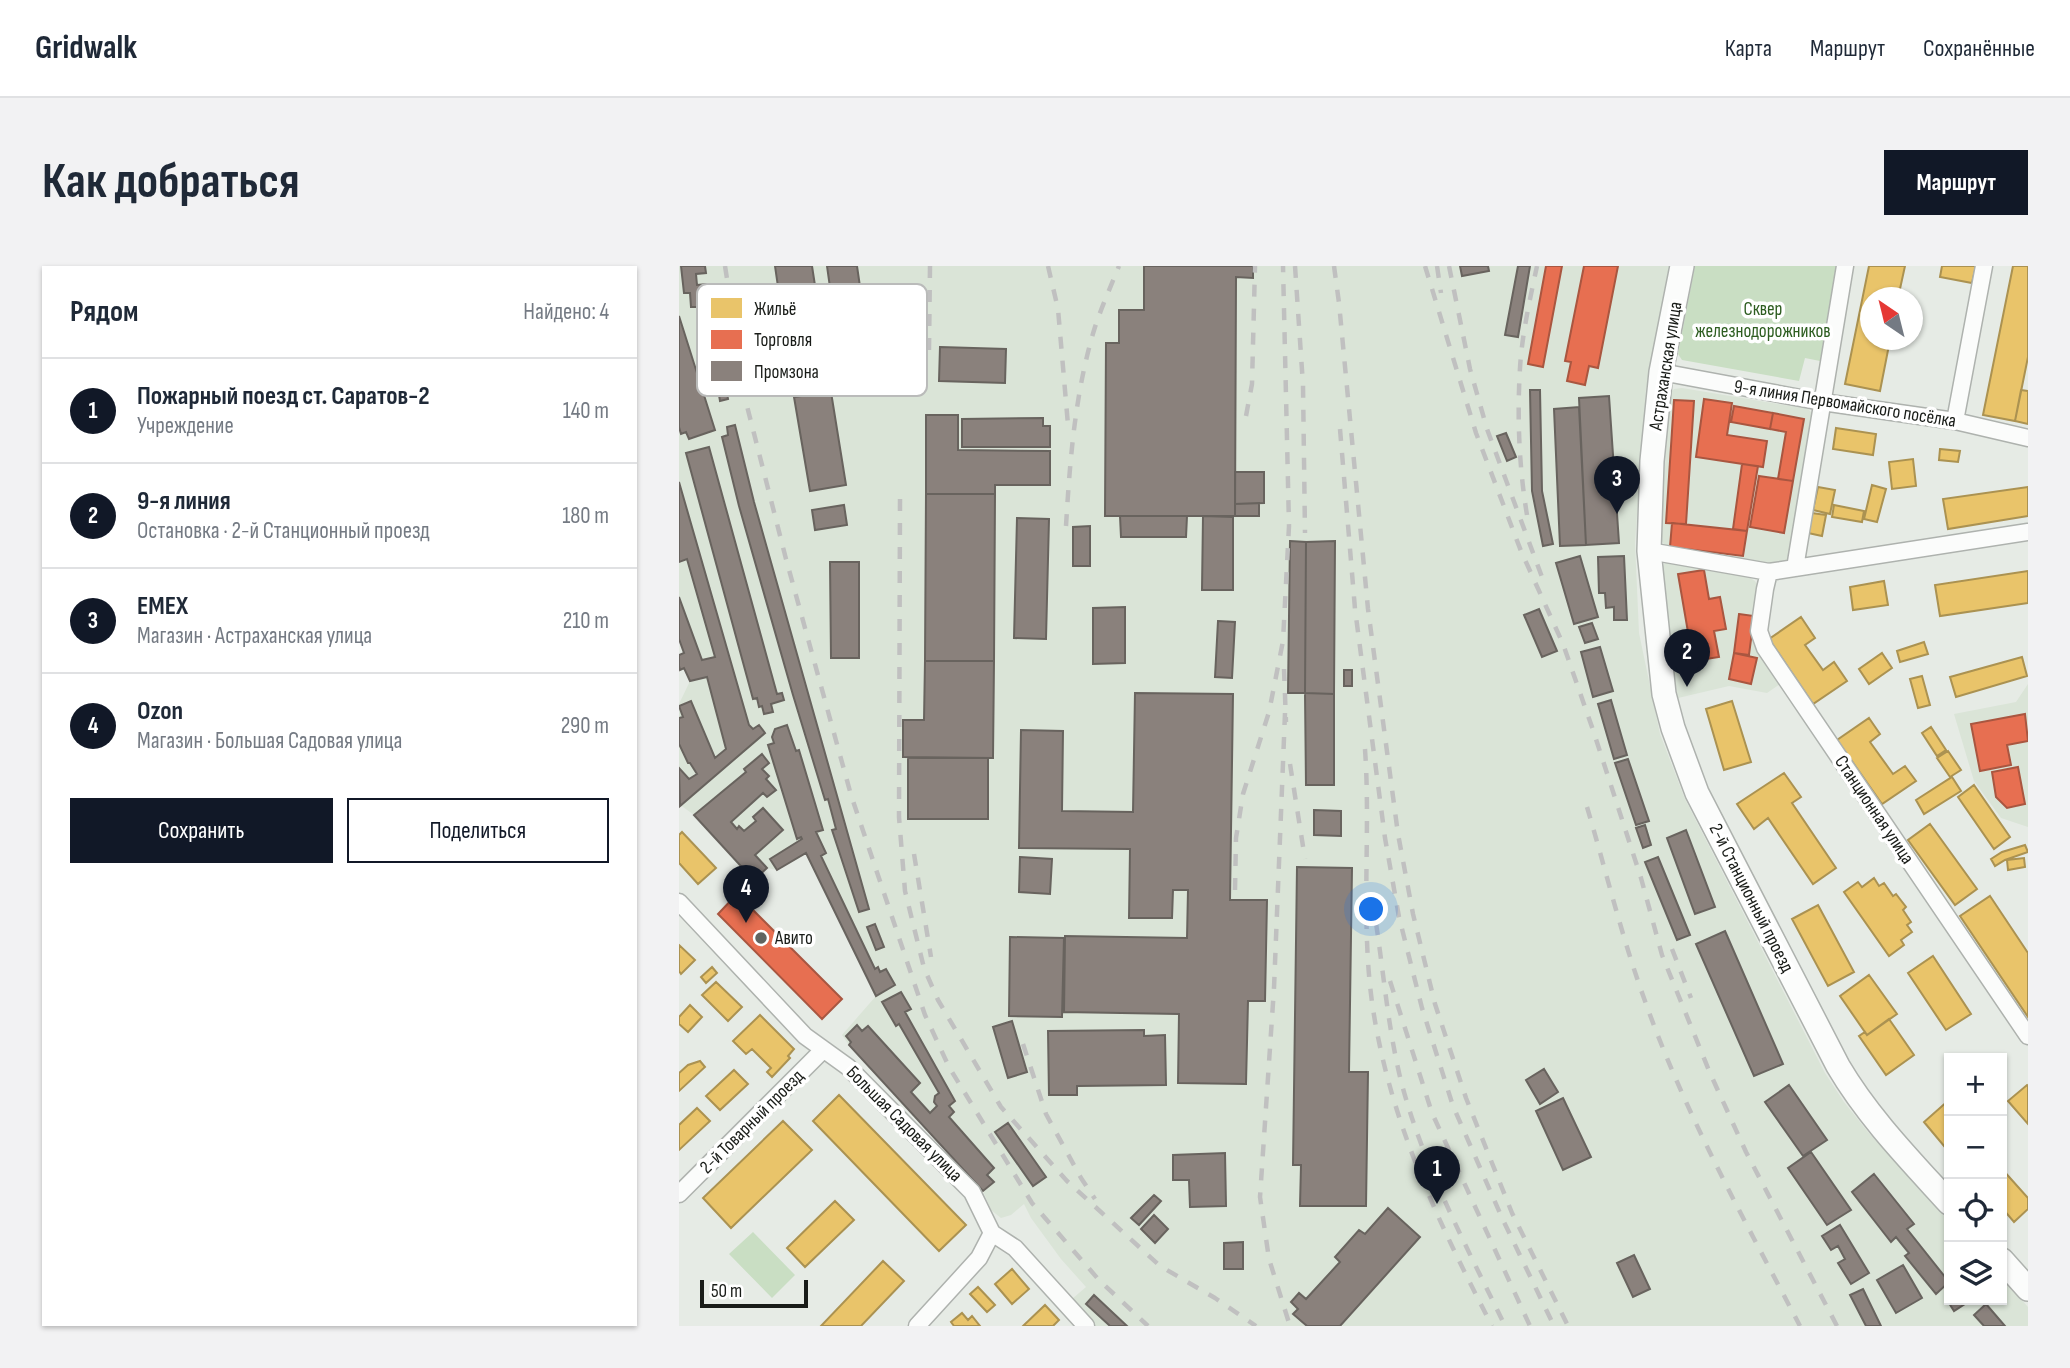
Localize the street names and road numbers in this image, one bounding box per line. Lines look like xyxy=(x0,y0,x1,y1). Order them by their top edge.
street label: Астраханская улица xyxy=(1644,300,1688,433)
street label: 9-я линия Первомайского посёлка xyxy=(1732,375,1958,433)
street label: Станционная улица xyxy=(1829,751,1919,869)
street label: 2-й Станционный проезд xyxy=(1704,820,1798,976)
street label: Большая Садовая улица xyxy=(841,1061,967,1187)
street label: 2-й Товарный проезд xyxy=(695,1065,809,1179)

